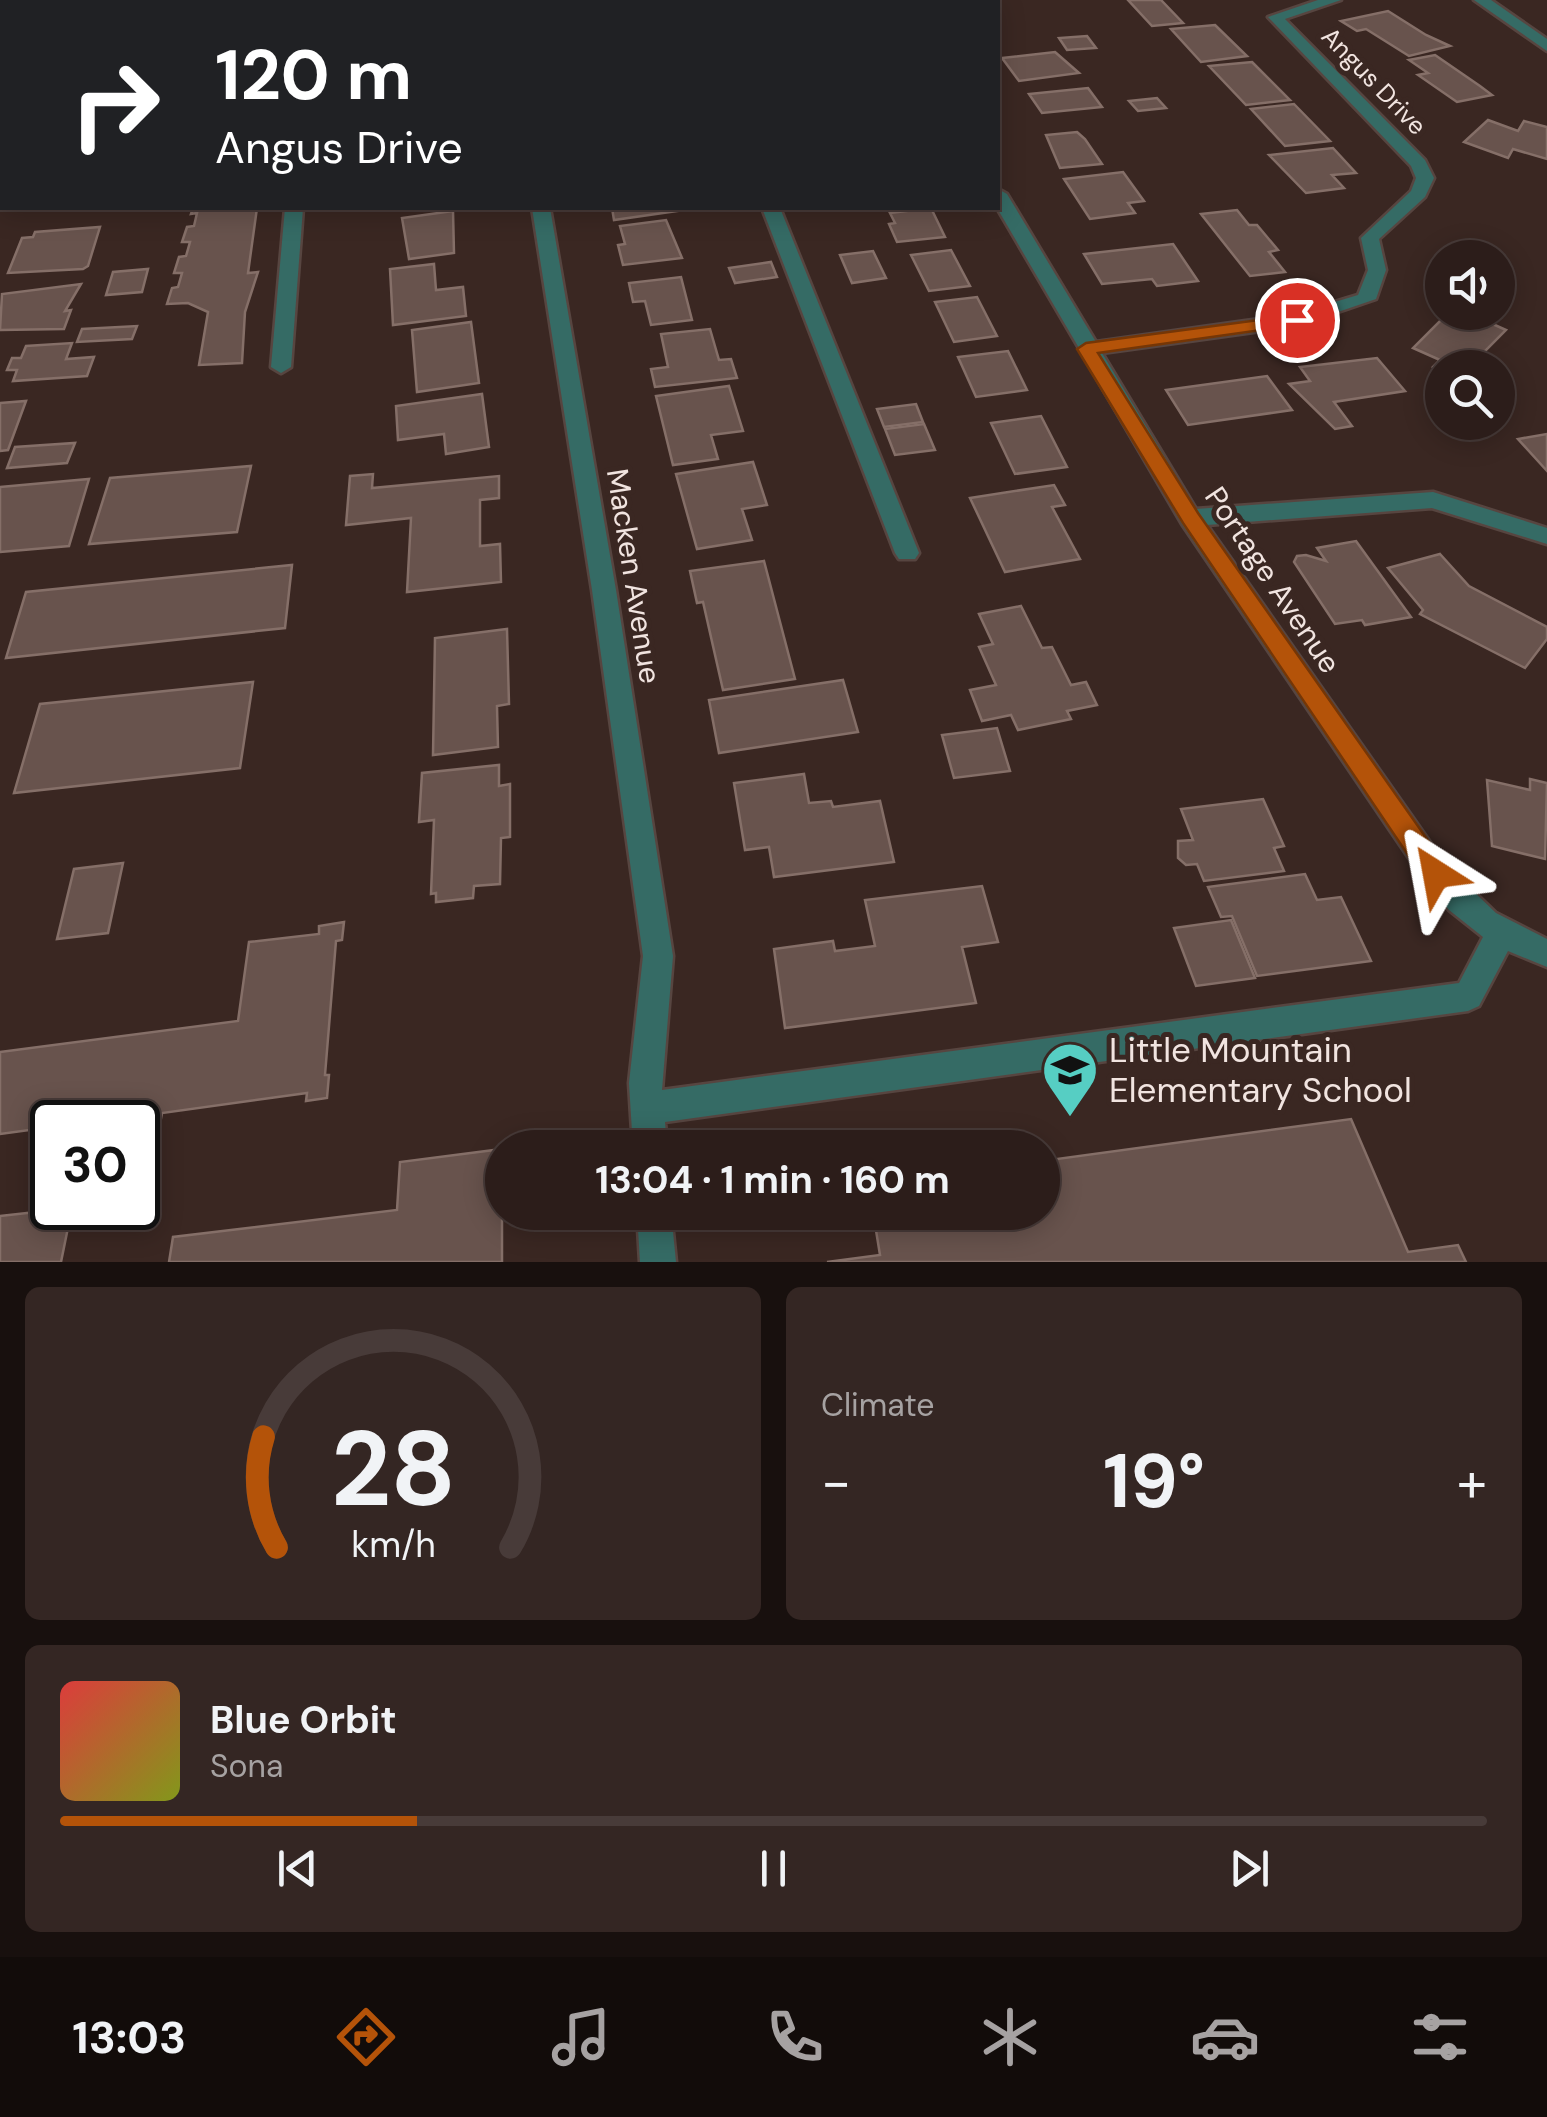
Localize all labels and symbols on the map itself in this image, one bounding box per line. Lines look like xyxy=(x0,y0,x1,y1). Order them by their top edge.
street label: Angus Drive xyxy=(1314,20,1434,142)
pin xyxy=(1255,278,1340,363)
street label: Macken Avenue xyxy=(598,466,670,686)
street label: Portage Avenue xyxy=(1196,479,1350,681)
position arrow xyxy=(1384,822,1488,926)
place label: Little Mountain Elementary School xyxy=(1109,1027,1412,1113)
school or university icon: Little Mountain Elementary School xyxy=(1040,1040,1100,1119)
speed limit sign: 30 xyxy=(30,1100,160,1230)

